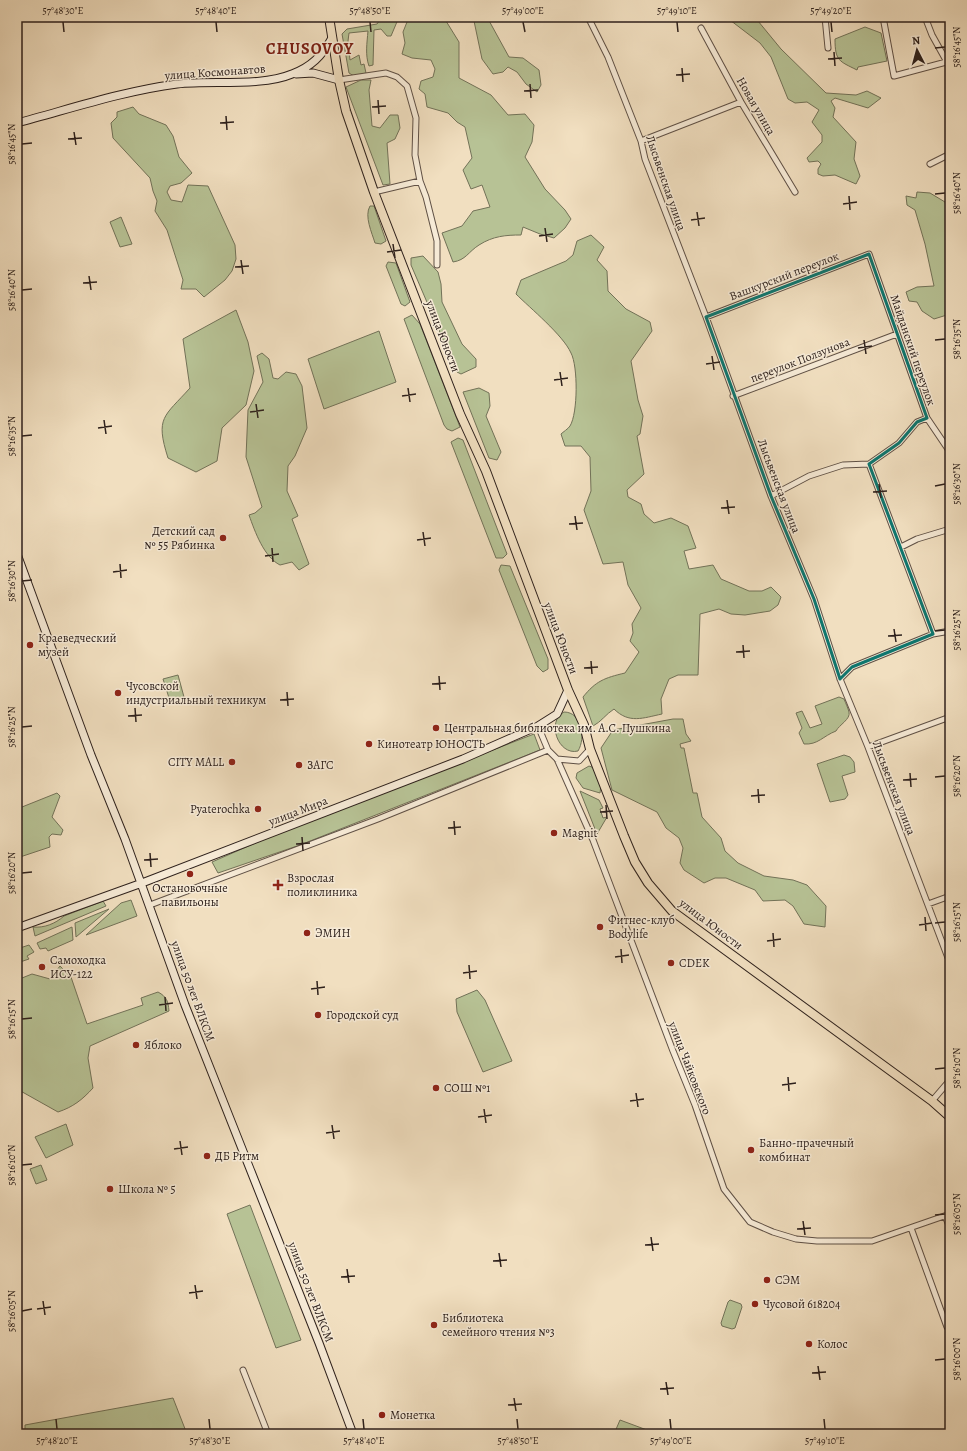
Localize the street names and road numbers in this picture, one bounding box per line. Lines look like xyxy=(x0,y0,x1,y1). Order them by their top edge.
street label: улица Космонавтов xyxy=(163,60,266,84)
street label: Новая улица xyxy=(733,74,779,139)
street label: Лысьвенская улица xyxy=(642,133,690,233)
street label: Вашкурский переулок xyxy=(727,248,841,304)
street label: Майданский переулок xyxy=(886,292,940,408)
street label: улица Юности xyxy=(422,297,464,374)
street label: переулок Ползунова xyxy=(748,333,852,386)
street label: Лысьвенская улица xyxy=(754,437,805,536)
street label: улица Юности xyxy=(540,599,582,676)
street label: Лысьвенская улица xyxy=(869,739,920,838)
street label: улица Мира xyxy=(265,792,330,830)
street label: улица Юности xyxy=(675,894,746,953)
street label: улица 50 лет ВЛКСМ xyxy=(167,937,219,1044)
street label: улица Чайковского xyxy=(665,1018,715,1117)
street label: улица 50 лет ВЛКСМ xyxy=(284,1239,337,1344)

